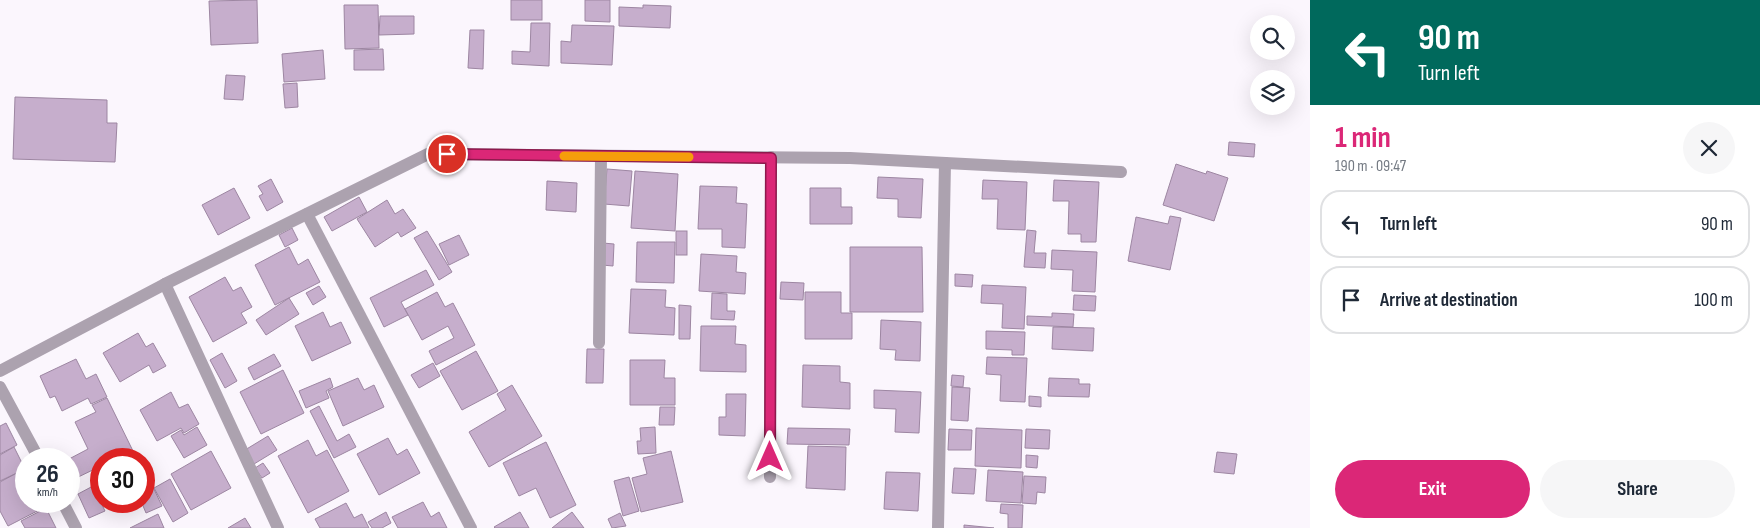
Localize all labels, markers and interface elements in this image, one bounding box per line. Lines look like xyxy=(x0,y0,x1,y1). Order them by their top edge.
map controls xyxy=(1250,15,1295,115)
button: search xyxy=(1250,15,1295,60)
text: 90 m xyxy=(1418,17,1480,60)
icon: left xyxy=(1335,20,1400,85)
text: Turn left xyxy=(1418,60,1480,87)
button: layers xyxy=(1250,70,1295,115)
text: 1 min xyxy=(1335,120,1391,156)
button: close xyxy=(1683,122,1735,174)
pin xyxy=(426,133,468,175)
icon: arrive xyxy=(433,140,461,168)
text: 190 m · 09:47 xyxy=(1335,157,1406,176)
icon: left xyxy=(1337,210,1365,238)
text: Turn left xyxy=(1380,213,1437,236)
text: 90 m xyxy=(1701,213,1733,236)
icon: arrive xyxy=(1337,286,1365,314)
text: Arrive at destination xyxy=(1380,289,1518,312)
text: 100 m xyxy=(1694,289,1733,312)
position arrow xyxy=(743,430,795,482)
speed limit sign: 30 xyxy=(90,448,155,513)
text: 26 xyxy=(36,459,59,490)
button: Exit xyxy=(1335,460,1530,518)
button: Share xyxy=(1540,460,1735,518)
text: km/h xyxy=(37,485,58,500)

